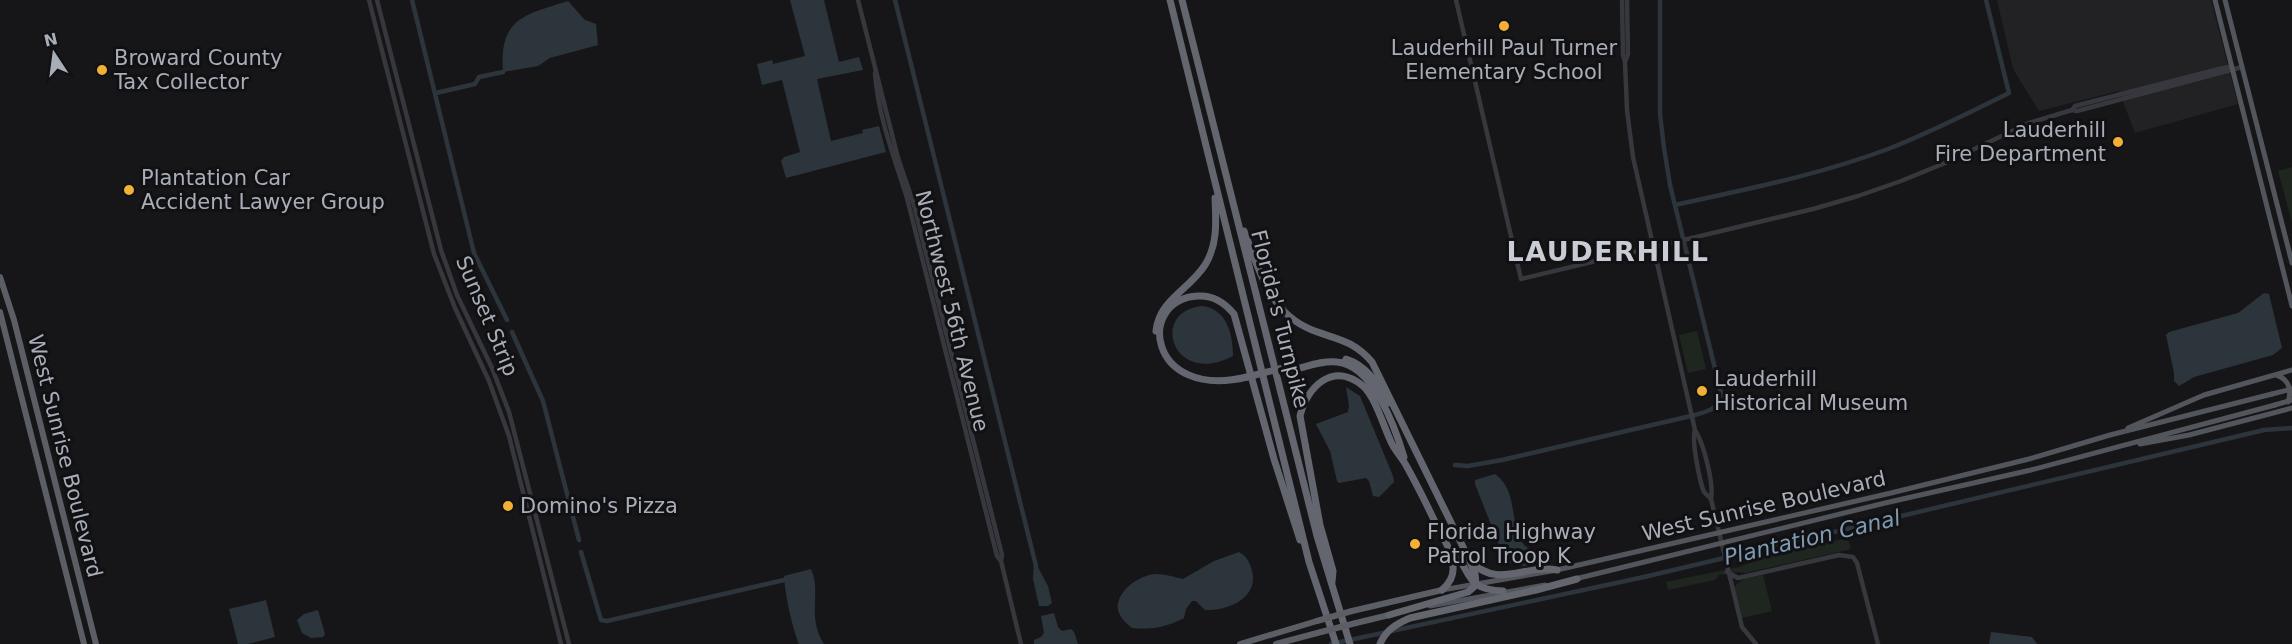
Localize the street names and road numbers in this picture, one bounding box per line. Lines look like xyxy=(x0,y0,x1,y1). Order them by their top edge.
street label: Northwest 56th Avenue xyxy=(910,188,994,434)
street label: Florida's Turnpike xyxy=(1246,227,1314,411)
street label: Sunset Strip xyxy=(451,252,523,380)
street label: West Sunrise Boulevard xyxy=(23,332,107,580)
street label: West Sunrise Boulevard xyxy=(1640,466,1888,546)

